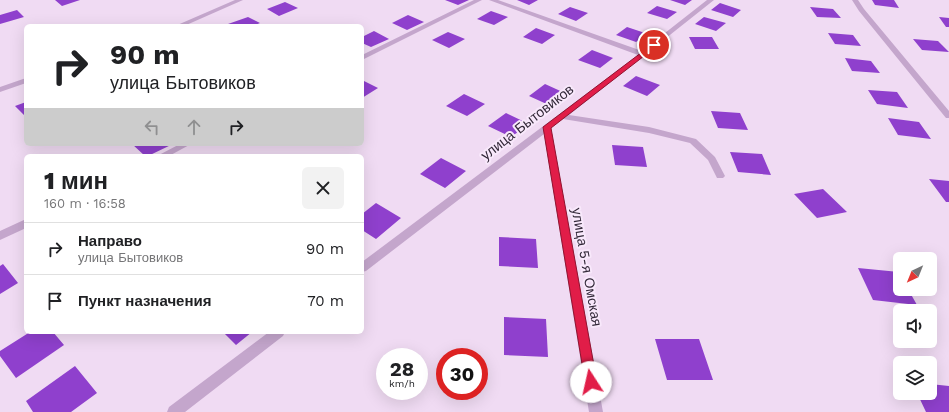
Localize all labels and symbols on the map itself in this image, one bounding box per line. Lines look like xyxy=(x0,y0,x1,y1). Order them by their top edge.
pin xyxy=(637,28,671,62)
street label: улица Бытовиков xyxy=(477,81,577,163)
street label: улица 5-я Омская xyxy=(569,206,605,328)
north arrow xyxy=(893,252,937,296)
speed limit sign: 30 xyxy=(436,348,488,400)
position arrow xyxy=(570,361,612,403)

